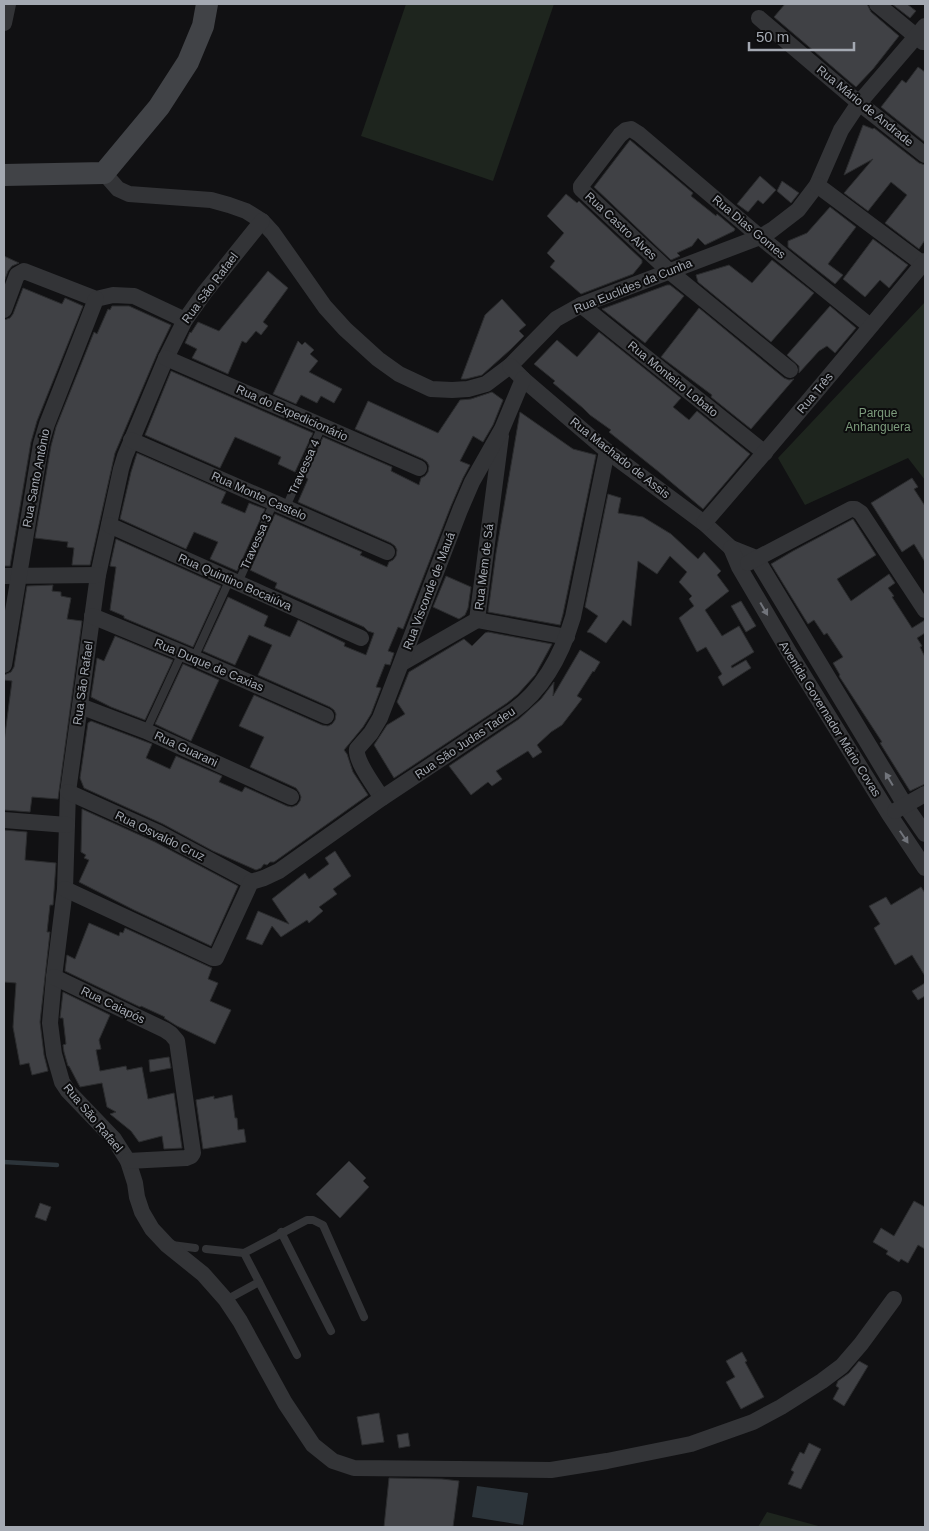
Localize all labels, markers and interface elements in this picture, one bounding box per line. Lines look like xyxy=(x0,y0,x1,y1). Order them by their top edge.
scale bar xyxy=(749,20,854,52)
text: 50 m xyxy=(756,28,789,45)
street label: Rua Mário de Andrade xyxy=(814,63,916,149)
street label: Rua Castro Alves xyxy=(582,189,660,263)
street label: Rua Dias Gomes xyxy=(710,192,788,262)
street label: Rua São Rafael xyxy=(179,250,241,326)
street label: Rua Euclides da Cunha xyxy=(572,256,694,316)
street label: Rua Monteiro Lobato xyxy=(625,338,721,420)
street label: Rua Três xyxy=(794,370,836,416)
street label: Rua do Expedicionário xyxy=(234,382,350,444)
park label: Parque Anhanguera xyxy=(845,406,911,434)
street label: Rua Machado de Assis xyxy=(567,415,673,501)
street label: Rua Santo Antônio xyxy=(20,427,52,528)
street label: Travessa 4 xyxy=(286,437,323,497)
street label: Rua Monte Castelo xyxy=(209,469,309,523)
street label: Travessa 3 xyxy=(238,512,275,572)
street label: Rua Mem de Sá xyxy=(472,523,496,611)
street label: Rua Visconde de Mauá xyxy=(400,530,458,652)
street label: Rua Quintino Bocaiúva xyxy=(176,551,294,613)
one-way arrow xyxy=(760,603,769,616)
street label: Rua Duque de Caxias xyxy=(152,636,266,694)
street label: Avenida Governador Mário Covas xyxy=(776,639,884,799)
street label: Rua São Rafael xyxy=(70,640,96,726)
street label: Rua São Judas Tadeu xyxy=(412,704,518,782)
street label: Rua Guarani xyxy=(152,728,220,770)
one-way arrow xyxy=(884,772,893,785)
street label: Rua Osvaldo Cruz xyxy=(113,808,207,864)
one-way arrow xyxy=(899,830,909,844)
street label: Rua Caiapós xyxy=(79,984,147,1026)
street label: Rua São Rafael xyxy=(60,1081,126,1155)

